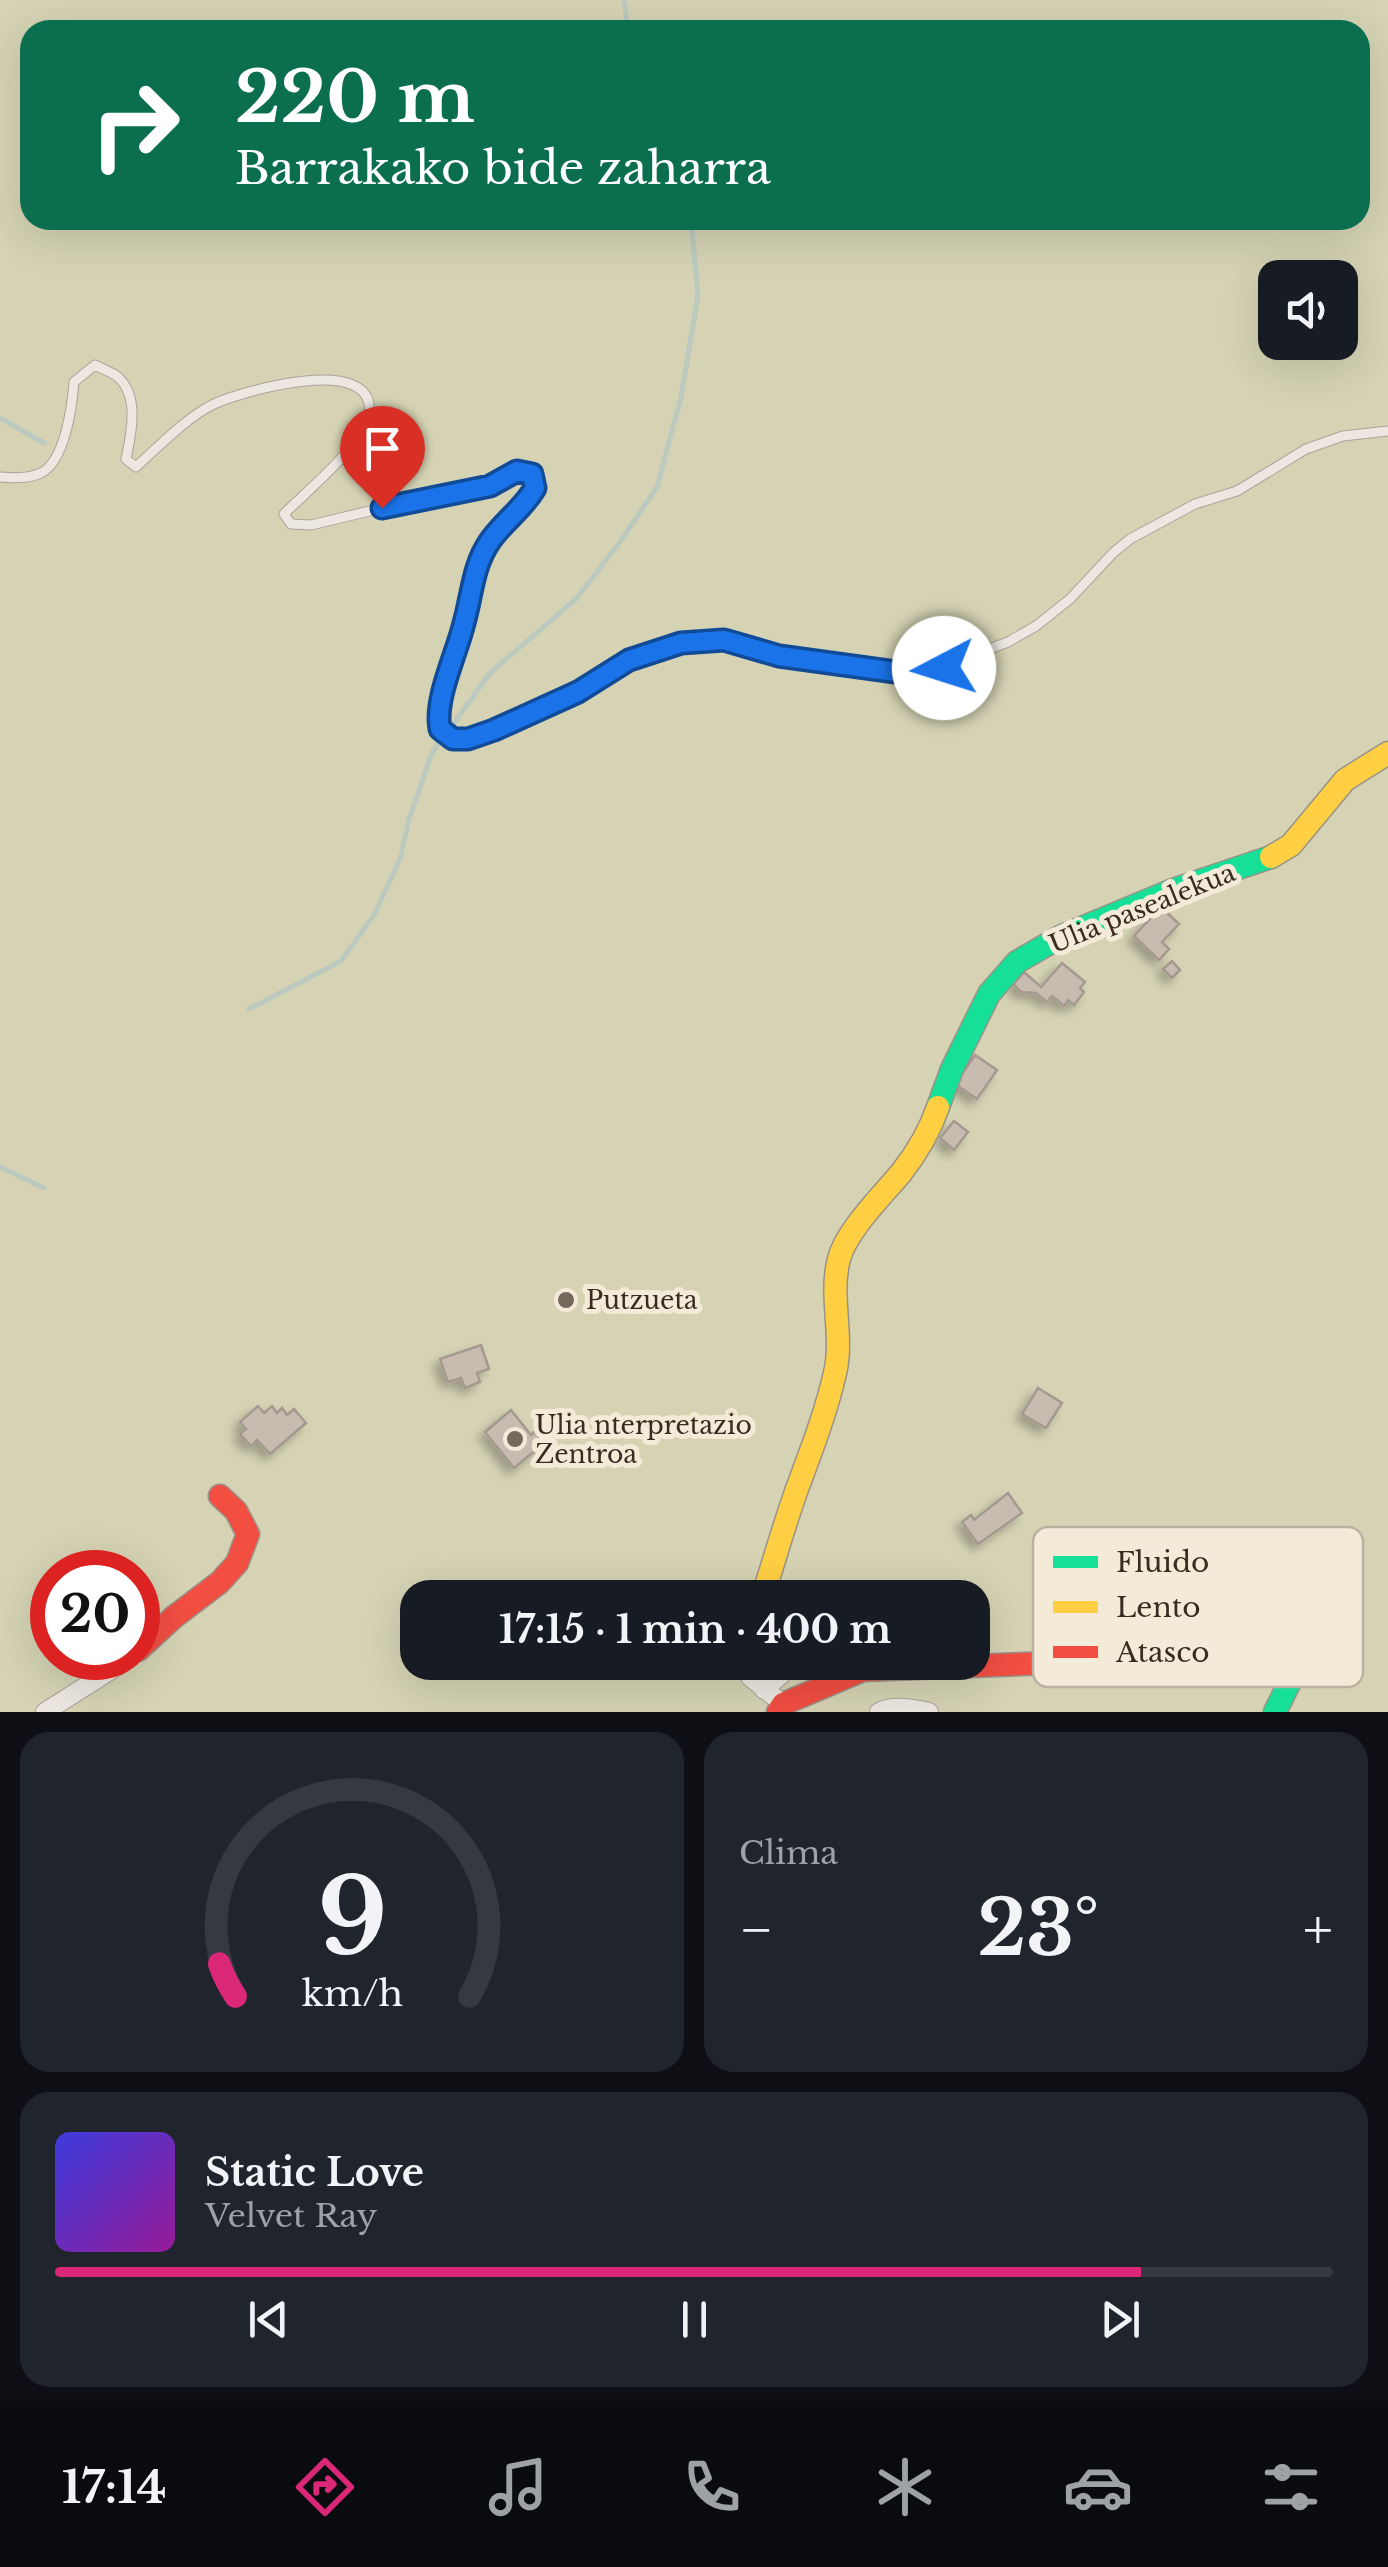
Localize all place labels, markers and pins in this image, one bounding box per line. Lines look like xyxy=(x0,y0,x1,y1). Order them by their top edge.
pin xyxy=(340,406,425,509)
place label: Putzueta xyxy=(586,1285,698,1316)
marker: Putzueta xyxy=(555,1289,577,1311)
place label: Ulia nterpretazio Zentroa xyxy=(535,1410,752,1470)
marker: Ulia nterpretazio Zentroa xyxy=(504,1428,526,1450)

